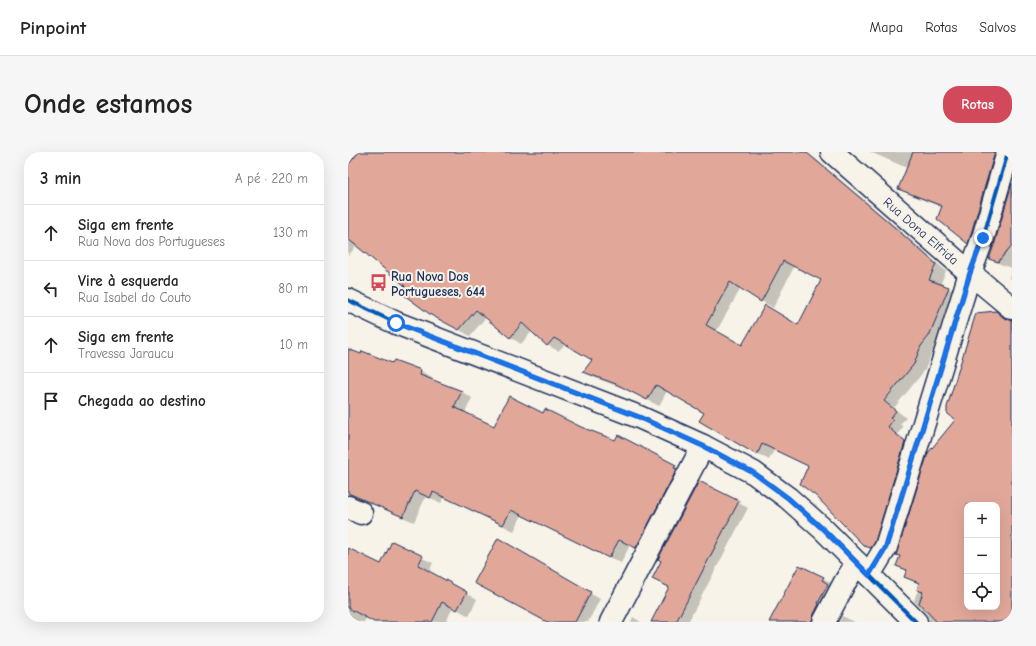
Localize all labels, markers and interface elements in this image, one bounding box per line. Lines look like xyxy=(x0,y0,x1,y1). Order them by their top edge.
text: Pinpoint xyxy=(20,17,86,39)
text: Mapa xyxy=(870,19,903,36)
text: Rotas xyxy=(925,19,957,36)
text: Salvos xyxy=(979,19,1016,36)
button: Rotas xyxy=(943,86,1012,123)
text: Onde estamos xyxy=(24,88,192,120)
text: 3 min xyxy=(40,169,81,188)
text: A pé · 220 m xyxy=(235,171,308,186)
street label: Rua Dona Elfrida xyxy=(880,194,962,268)
text: Siga em frente xyxy=(78,216,174,234)
icon: ahead xyxy=(40,222,62,244)
text: 130 m xyxy=(273,225,308,240)
route end xyxy=(974,229,992,247)
text: Rua Nova dos Portugueses xyxy=(78,234,225,249)
place label: Rua Nova Dos Portugueses, 644 xyxy=(391,269,485,299)
text: Vire à esquerda xyxy=(78,272,179,290)
bus stop icon: Rua Nova Dos Portugueses, 644 xyxy=(368,273,388,293)
icon: left xyxy=(40,278,62,300)
text: 80 m xyxy=(278,281,308,296)
text: Rua Isabel do Couto xyxy=(78,290,191,305)
route start xyxy=(387,314,405,332)
text: Siga em frente xyxy=(78,328,174,346)
icon: ahead xyxy=(40,334,62,356)
text: 10 m xyxy=(280,337,308,352)
text: Travessa Jaraucu xyxy=(78,346,174,361)
icon: arrive xyxy=(40,390,62,412)
text: Chegada ao destino xyxy=(78,392,206,410)
map controls xyxy=(964,502,1000,610)
button: + xyxy=(964,502,1000,538)
button: − xyxy=(964,538,1000,574)
button: locate xyxy=(964,574,1000,610)

